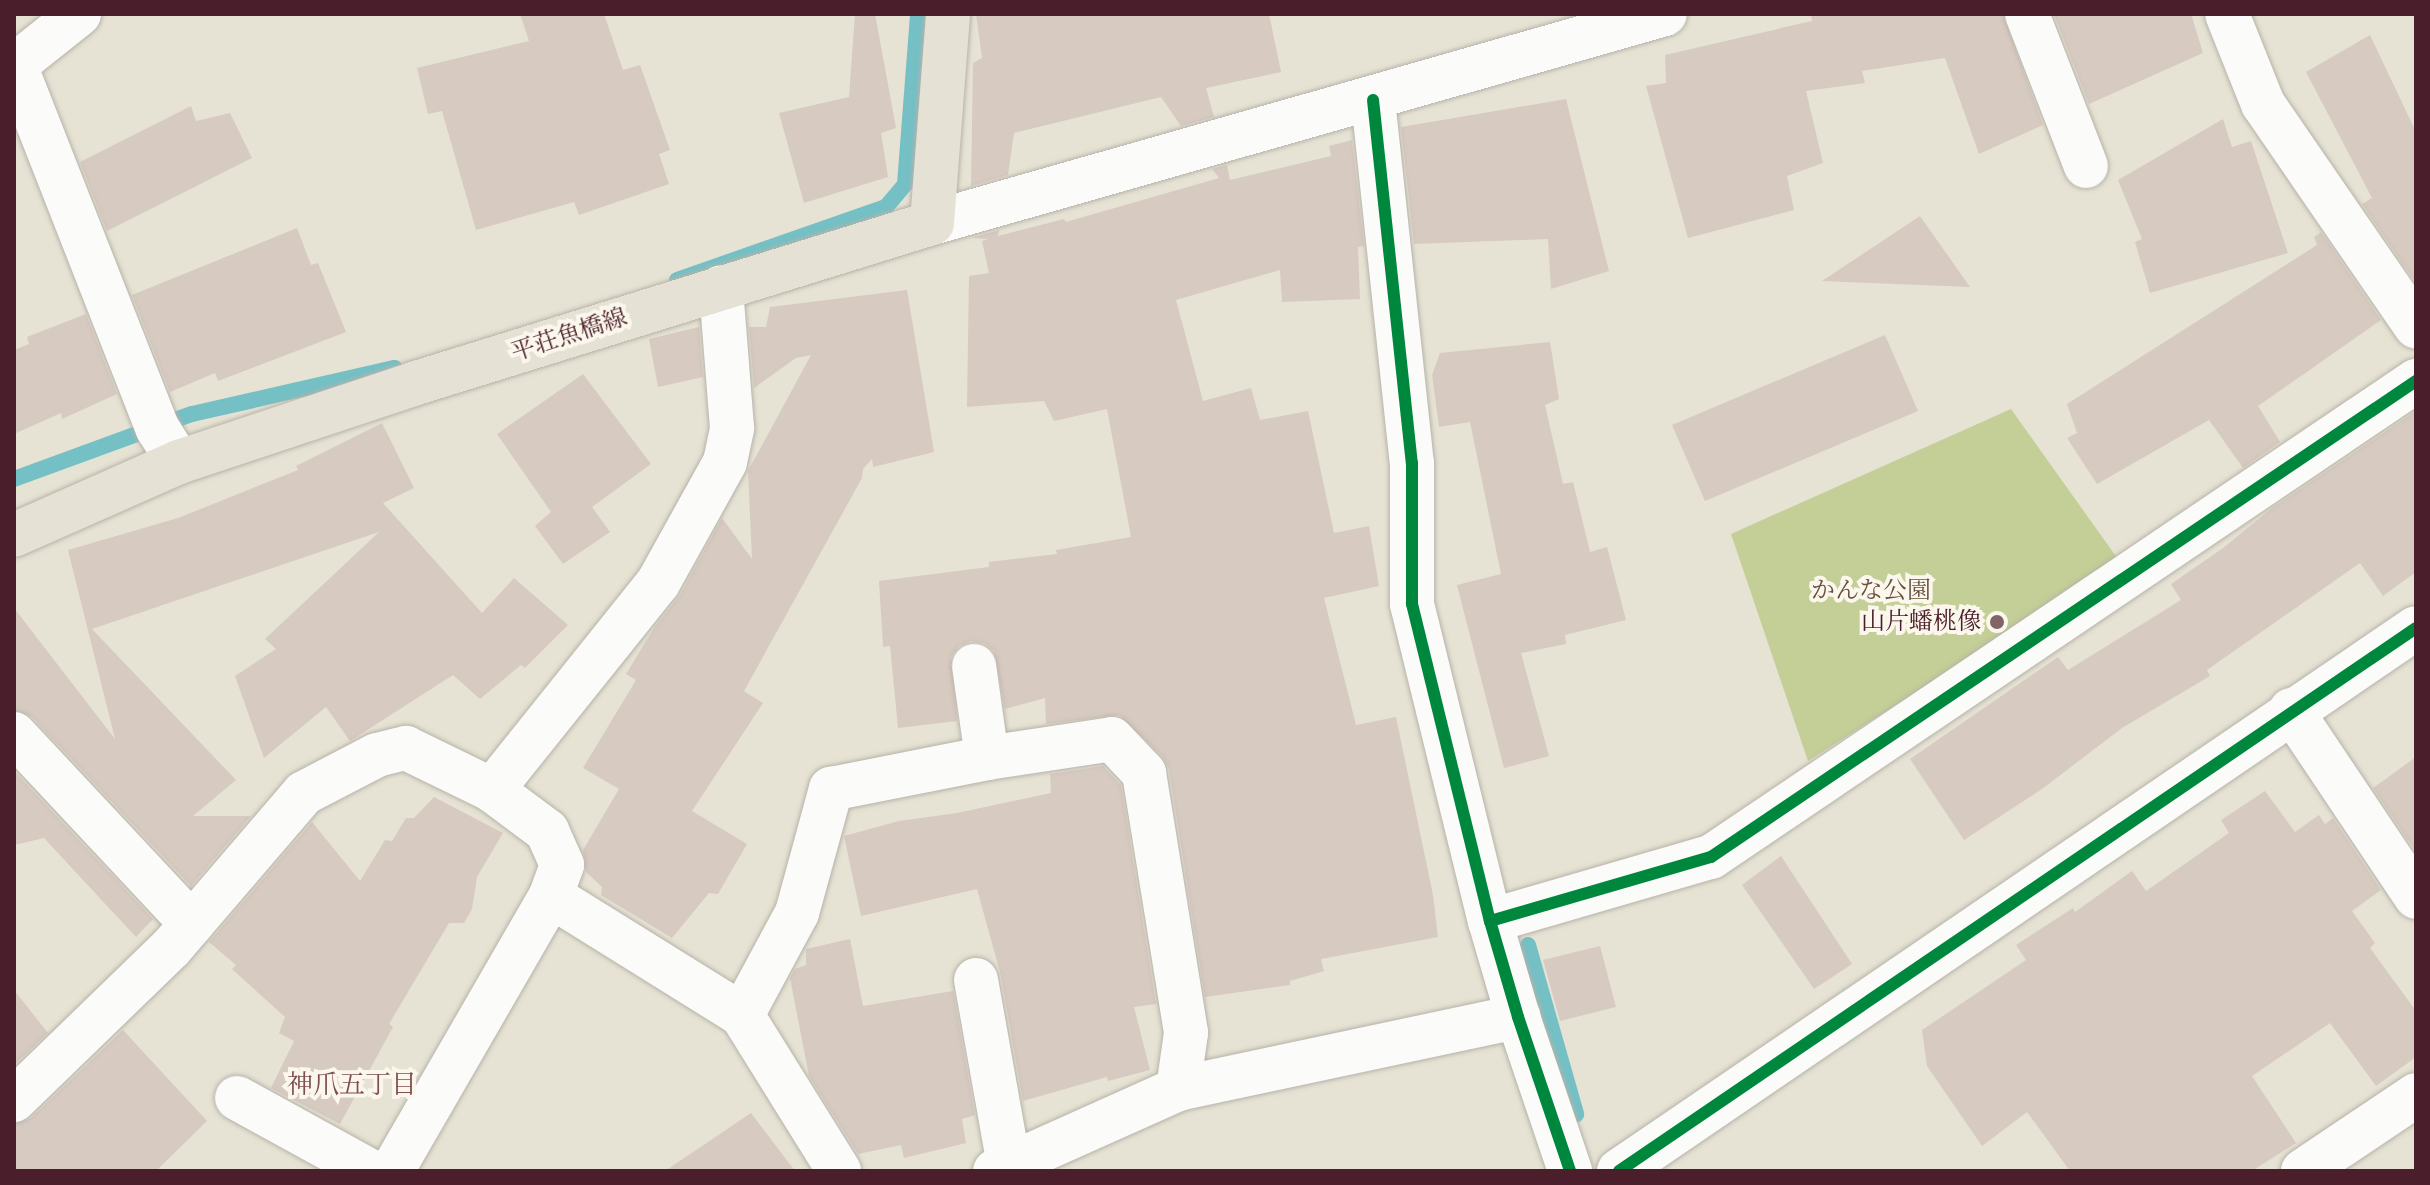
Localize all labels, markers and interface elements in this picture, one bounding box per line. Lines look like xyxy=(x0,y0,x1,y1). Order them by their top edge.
street label: 平荘魚橋線 xyxy=(507,303,631,367)
park label: かんな公園 xyxy=(1811,577,1931,605)
place label: 山片蟠桃像 xyxy=(1861,608,1981,636)
marker: 山片蟠桃像 xyxy=(1988,613,2006,631)
district label: 神爪五丁目 xyxy=(287,1069,417,1101)

